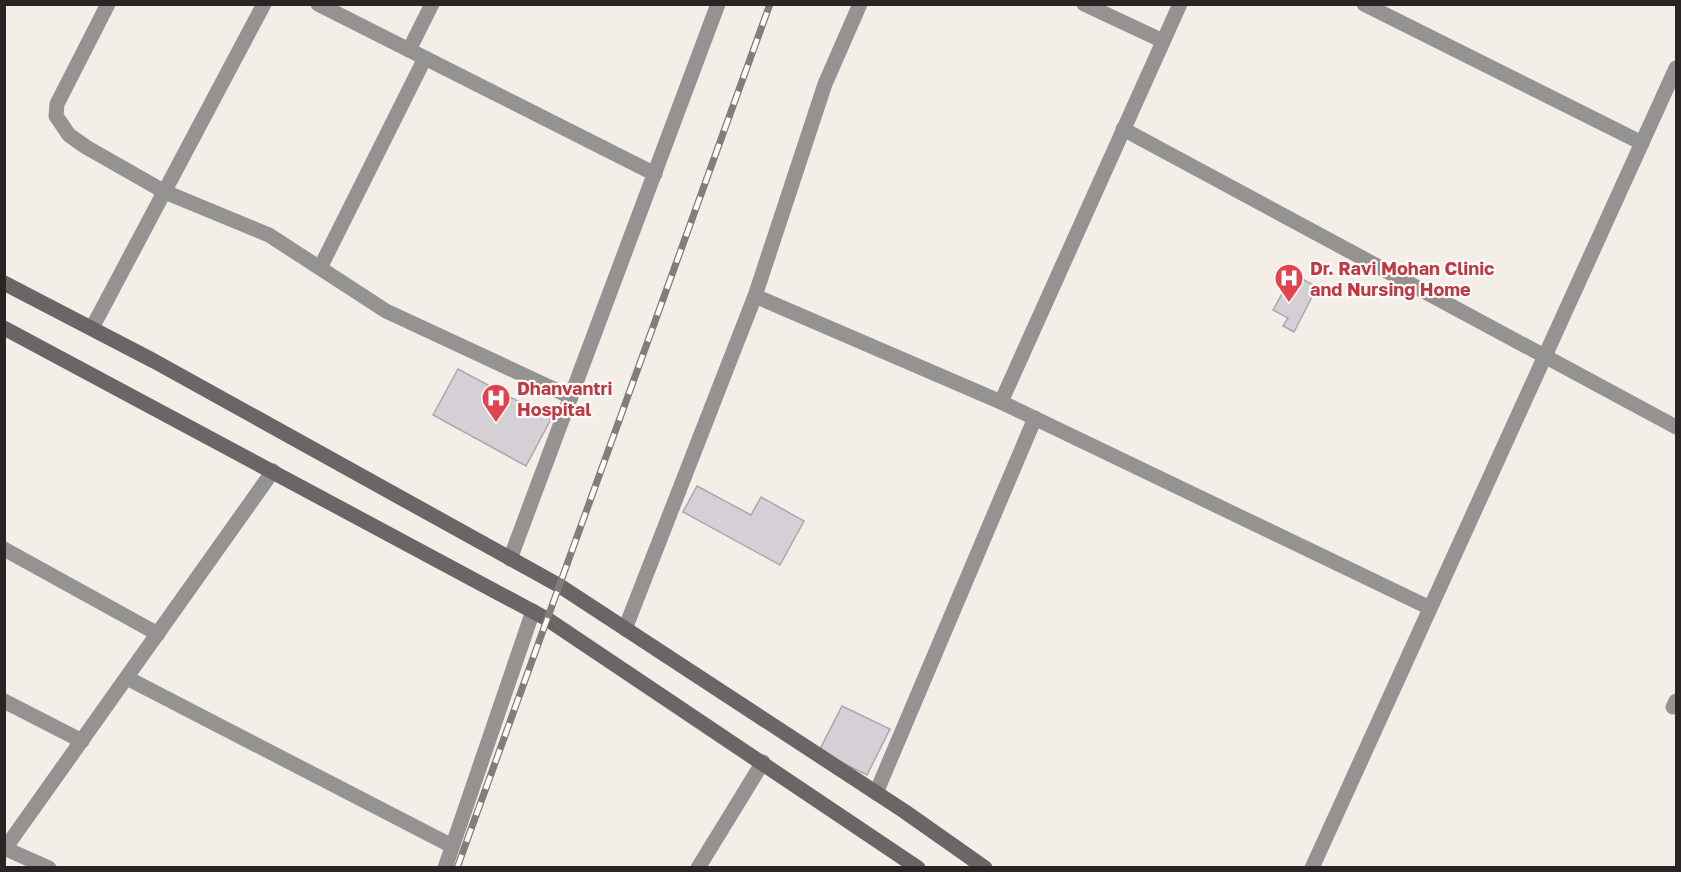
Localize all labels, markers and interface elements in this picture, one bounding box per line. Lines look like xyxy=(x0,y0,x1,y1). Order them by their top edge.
place label: Dr. Ravi Mohan Clinic and Nursing Home xyxy=(1310,257,1494,300)
hospital icon: Dr. Ravi Mohan Clinic and Nursing Home xyxy=(1273,262,1305,304)
place label: Dhanvantri Hospital xyxy=(517,377,613,420)
hospital icon: Dhanvantri Hospital xyxy=(480,382,512,424)

